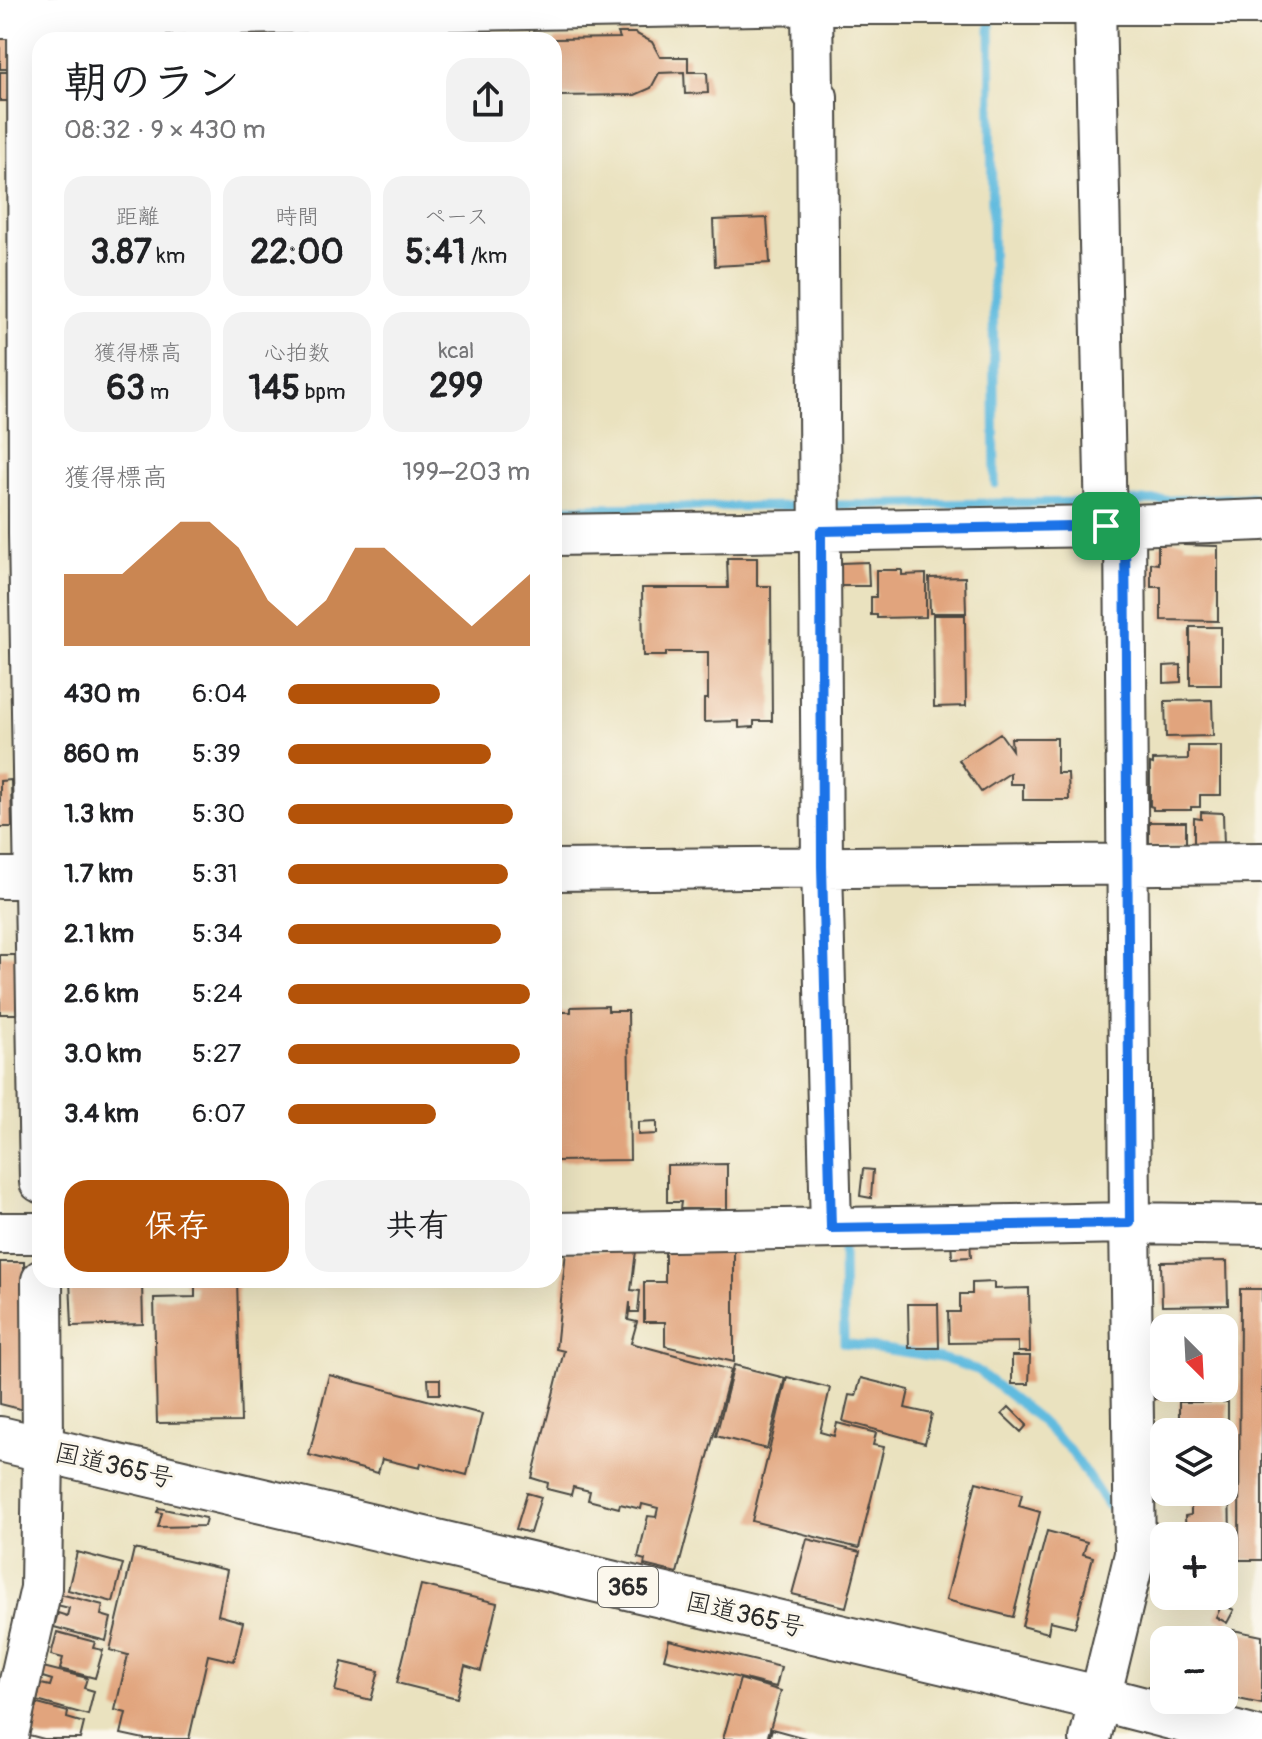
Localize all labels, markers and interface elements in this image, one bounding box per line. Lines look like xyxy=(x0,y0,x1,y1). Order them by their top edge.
text: 朝のラン xyxy=(64,56,240,111)
button: share xyxy=(446,58,530,142)
text: 08:32 · 9 × 430 m xyxy=(64,114,266,146)
text: 距離 xyxy=(116,203,160,231)
text: 時間 xyxy=(275,203,319,231)
text: ペース xyxy=(424,203,489,231)
text: 3.87 xyxy=(90,231,152,274)
text: 22:00 xyxy=(250,231,344,274)
text: 5:41 xyxy=(405,231,466,274)
text: km xyxy=(152,242,185,270)
text: /km xyxy=(466,242,507,270)
text: kcal xyxy=(438,337,474,365)
text: 獲得標高 xyxy=(94,339,182,367)
text: 心拍数 xyxy=(264,339,330,367)
text: 299 xyxy=(429,365,483,408)
text: 63 xyxy=(106,367,145,410)
text: 145 xyxy=(249,367,300,410)
text: m xyxy=(145,378,169,406)
text: bpm xyxy=(300,378,345,406)
text: 199–203 m xyxy=(402,456,530,488)
text: 獲得標高 xyxy=(64,462,168,494)
pin xyxy=(1072,492,1140,560)
icon: arrive xyxy=(1084,504,1128,548)
text: 430 m xyxy=(64,678,140,710)
text: 6:04 xyxy=(192,678,247,710)
text: 860 m xyxy=(64,738,139,770)
text: 5:39 xyxy=(192,738,241,770)
text: 1.3 km xyxy=(64,798,134,830)
text: 5:30 xyxy=(192,798,245,830)
text: 1.7 km xyxy=(64,858,133,890)
text: 5:31 xyxy=(192,858,238,890)
text: 2.1 km xyxy=(64,918,134,950)
text: 5:34 xyxy=(192,918,243,950)
text: 2.6 km xyxy=(64,978,139,1010)
text: 5:24 xyxy=(192,978,243,1010)
text: 3.0 km xyxy=(64,1038,142,1070)
text: 5:27 xyxy=(192,1038,241,1070)
text: 3.4 km xyxy=(64,1098,139,1130)
text: 6:07 xyxy=(192,1098,246,1130)
button: 保存 xyxy=(64,1180,289,1272)
button: 共有 xyxy=(305,1180,530,1272)
north arrow xyxy=(1150,1314,1238,1402)
map controls xyxy=(1150,1314,1238,1714)
button: layers xyxy=(1150,1418,1238,1506)
street label: 国道365号 xyxy=(51,1437,177,1495)
button: + xyxy=(1150,1522,1238,1610)
road number: 365 xyxy=(598,1567,658,1607)
street label: 国道365号 xyxy=(682,1586,808,1644)
button: − xyxy=(1150,1626,1238,1714)

